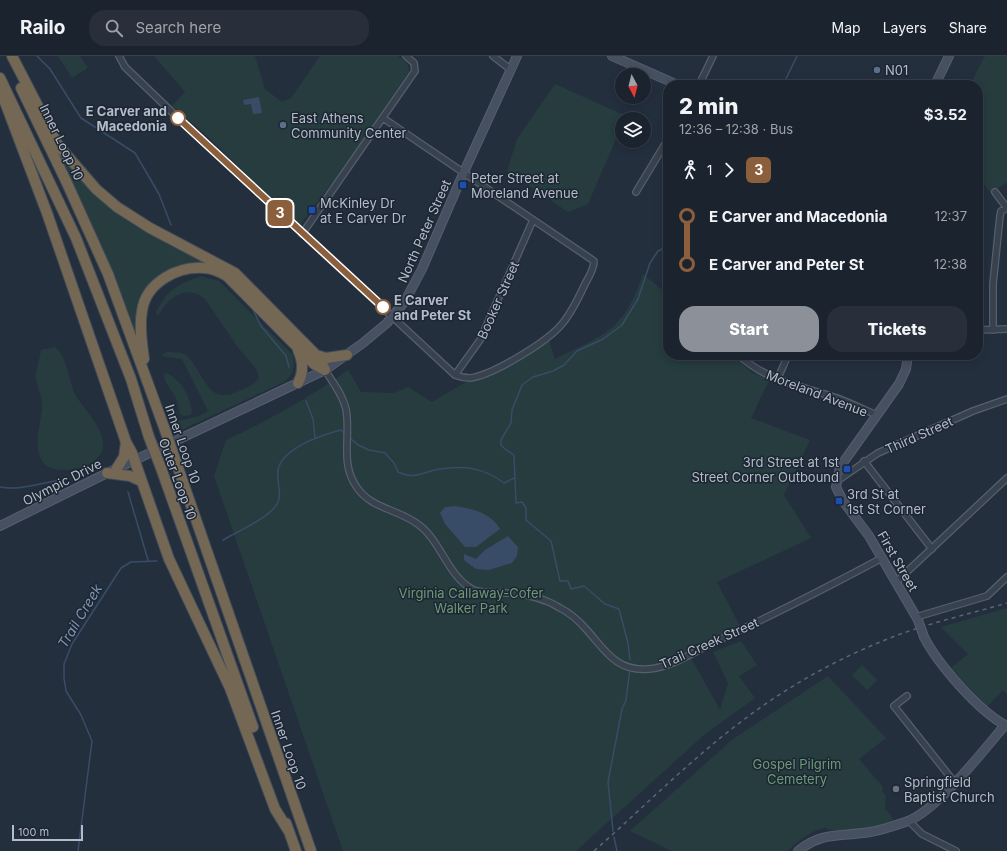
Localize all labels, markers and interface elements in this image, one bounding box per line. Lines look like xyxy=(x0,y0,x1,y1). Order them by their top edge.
search box xyxy=(89,10,369,46)
text: Railo xyxy=(20,16,65,39)
icon: search xyxy=(103,17,125,39)
text: Search here xyxy=(135,18,221,37)
text: Map xyxy=(832,19,861,36)
text: Layers xyxy=(883,19,927,36)
text: Share xyxy=(949,19,987,36)
place label: N01 xyxy=(885,62,908,78)
marker: N01 xyxy=(872,65,882,75)
north arrow xyxy=(615,68,651,104)
map controls xyxy=(615,68,651,148)
text: 2 min xyxy=(679,93,738,119)
street label: Inner Loop 10 xyxy=(37,101,87,183)
place label: E Carver and Macedonia xyxy=(86,103,167,134)
text: $3.52 xyxy=(924,105,967,124)
marker: E Carver and Macedonia xyxy=(170,110,186,126)
place label: East Athens Community Center xyxy=(291,110,407,141)
button: layers xyxy=(615,112,651,148)
marker: East Athens Community Center xyxy=(278,120,288,130)
text: 12:36 – 12:38 · Bus xyxy=(679,121,793,137)
icon: walk xyxy=(679,159,701,181)
icon: forward xyxy=(718,159,740,181)
text: 3 xyxy=(754,161,763,178)
text: 1 xyxy=(707,162,712,178)
place label: Peter Street at Moreland Avenue xyxy=(471,170,578,201)
street label: North Peter Street xyxy=(394,177,454,285)
marker: Peter Street at Moreland Avenue xyxy=(458,180,468,190)
place label: McKinley Dr at E Carver Dr xyxy=(320,195,406,226)
line badge: 3 xyxy=(267,200,293,226)
text: 3 xyxy=(275,204,285,221)
marker: McKinley Dr at E Carver Dr xyxy=(307,205,317,215)
text: E Carver and Macedonia xyxy=(709,207,887,226)
text: 12:37 xyxy=(935,208,967,224)
text: E Carver and Peter St xyxy=(709,255,864,274)
text: 12:38 xyxy=(934,256,967,272)
street label: Booker Street xyxy=(474,258,522,342)
place label: E Carver and Peter St xyxy=(394,292,471,323)
marker: E Carver and Peter St xyxy=(375,299,391,315)
button: Start xyxy=(679,306,819,352)
button: Tickets xyxy=(827,306,967,352)
street label: Moreland Avenue xyxy=(764,366,870,420)
street label: Inner Loop 10 xyxy=(162,402,204,486)
street label: Third Street xyxy=(883,413,955,457)
street label: Outer Loop 10 xyxy=(156,436,200,522)
place label: 3rd Street at 1st Street Corner Outbound xyxy=(691,454,839,485)
street label: Olympic Drive xyxy=(20,455,104,509)
marker: 3rd Street at 1st Street Corner Outbound xyxy=(842,464,852,474)
place label: 3rd St at 1st St Corner xyxy=(847,486,926,517)
marker: 3rd St at 1st St Corner xyxy=(834,496,844,506)
street label: First Street xyxy=(874,528,922,594)
water label: Trail Creek xyxy=(54,580,105,651)
park label: Virginia Callaway-Cofer Walker Park xyxy=(399,585,544,616)
street label: Trail Creek Street xyxy=(657,614,761,672)
street label: Inner Loop 10 xyxy=(268,708,310,792)
park label: Gospel Pilgrim Cemetery xyxy=(753,756,841,787)
place label: Springfield Baptist Church xyxy=(904,774,995,805)
marker: Springfield Baptist Church xyxy=(891,784,901,794)
scale bar xyxy=(12,823,83,842)
text: 100 m xyxy=(18,825,49,839)

